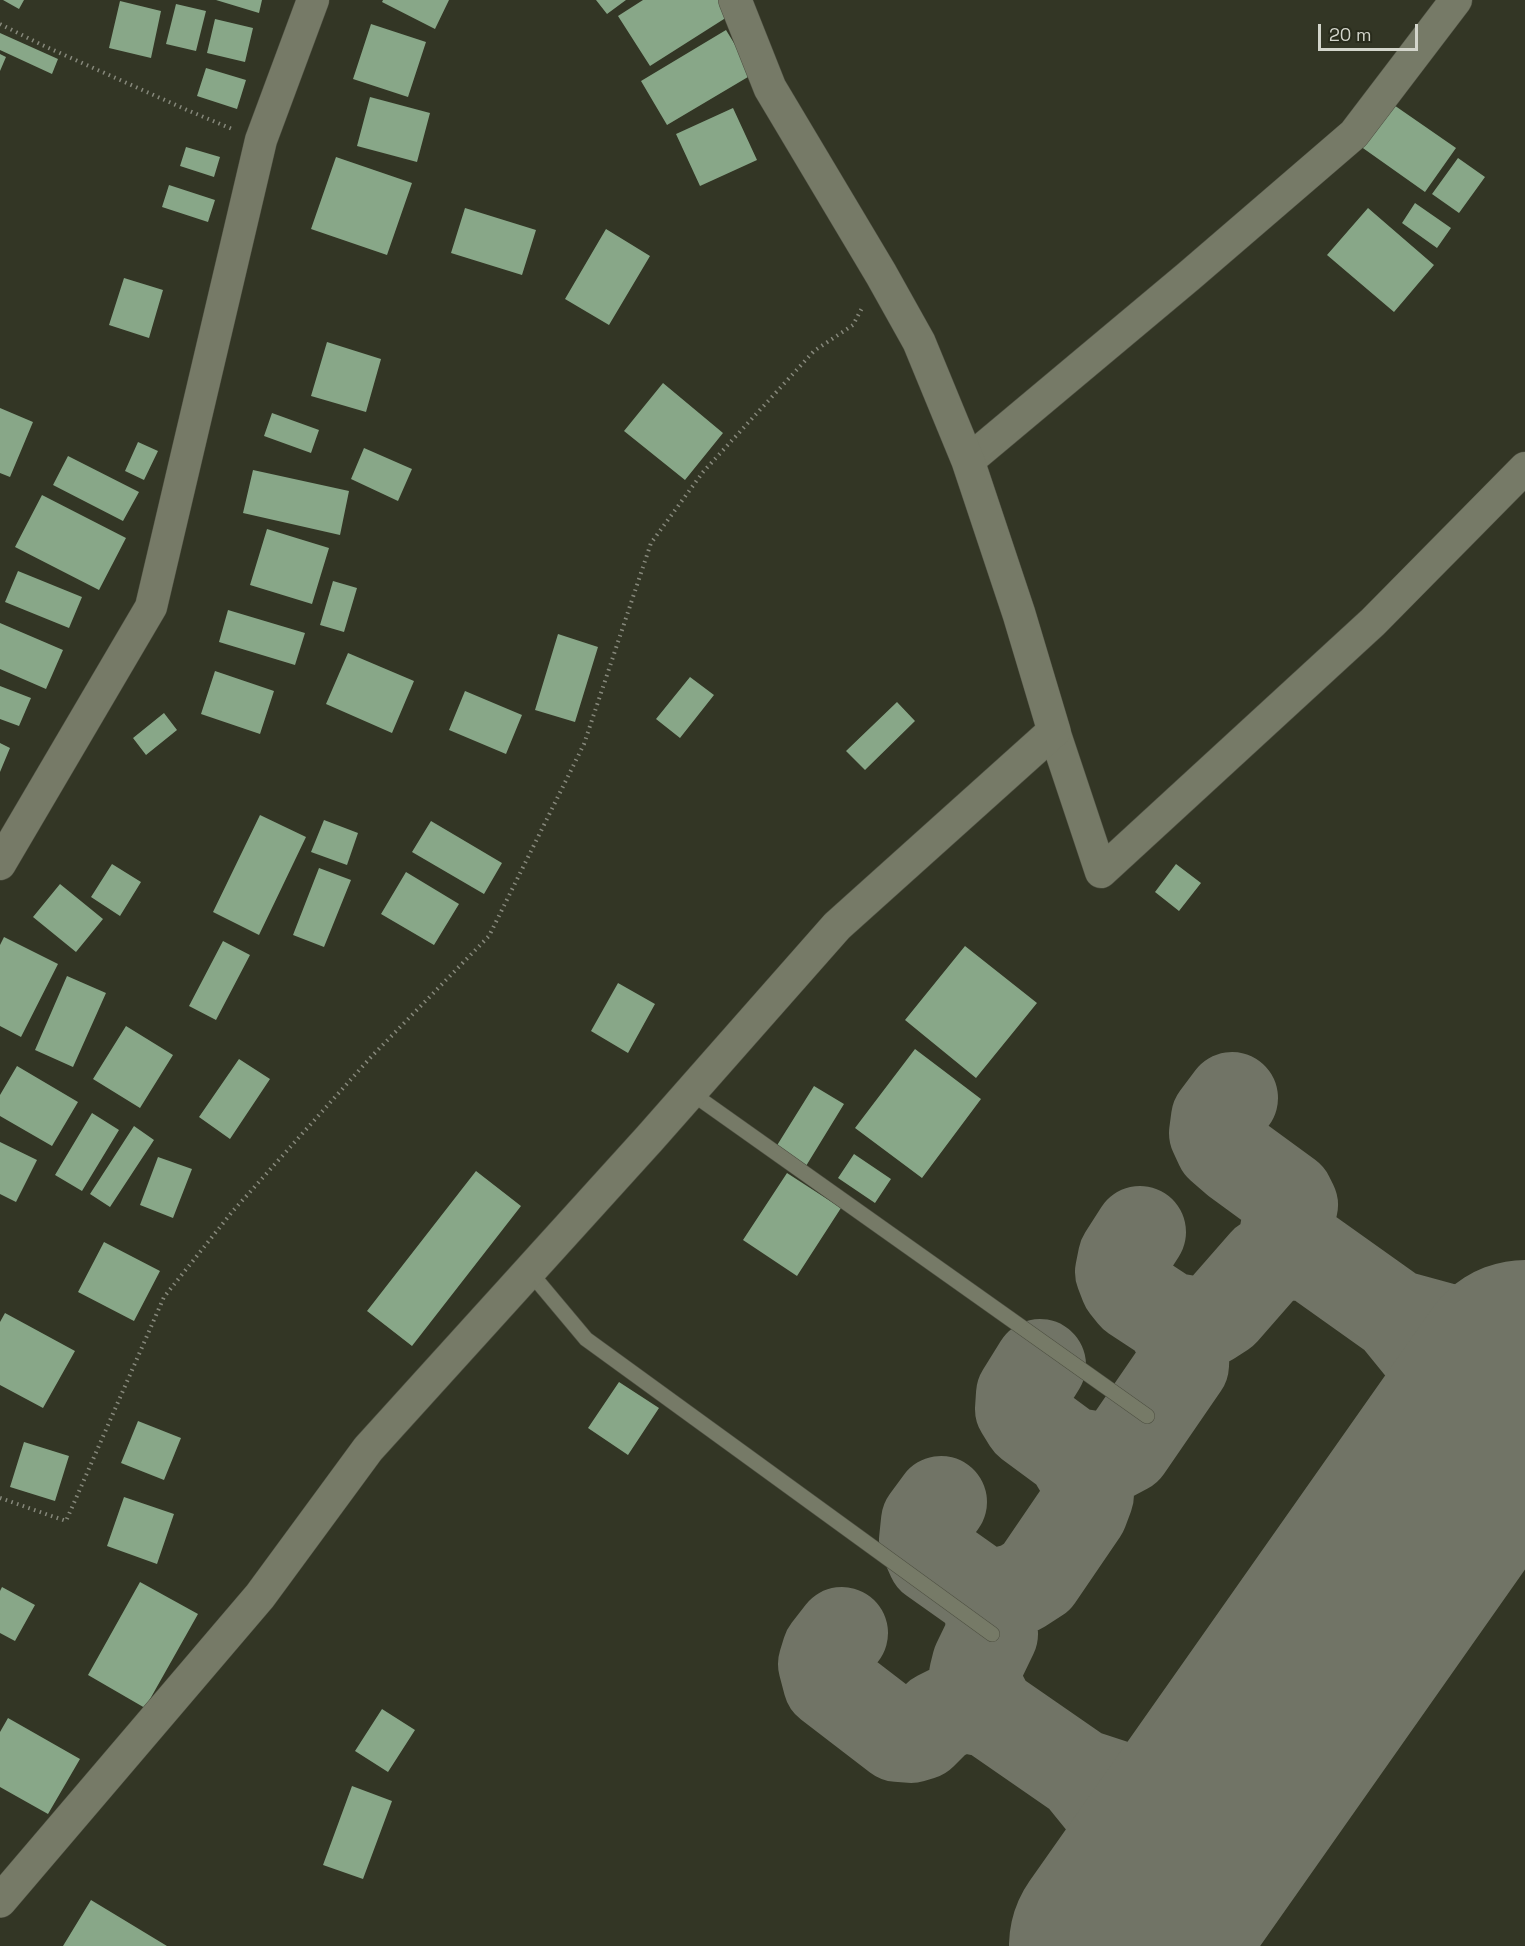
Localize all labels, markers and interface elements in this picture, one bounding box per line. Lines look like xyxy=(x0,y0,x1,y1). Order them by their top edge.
scale bar xyxy=(1321,12,1422,50)
text: 20 m xyxy=(1329,23,1372,46)

